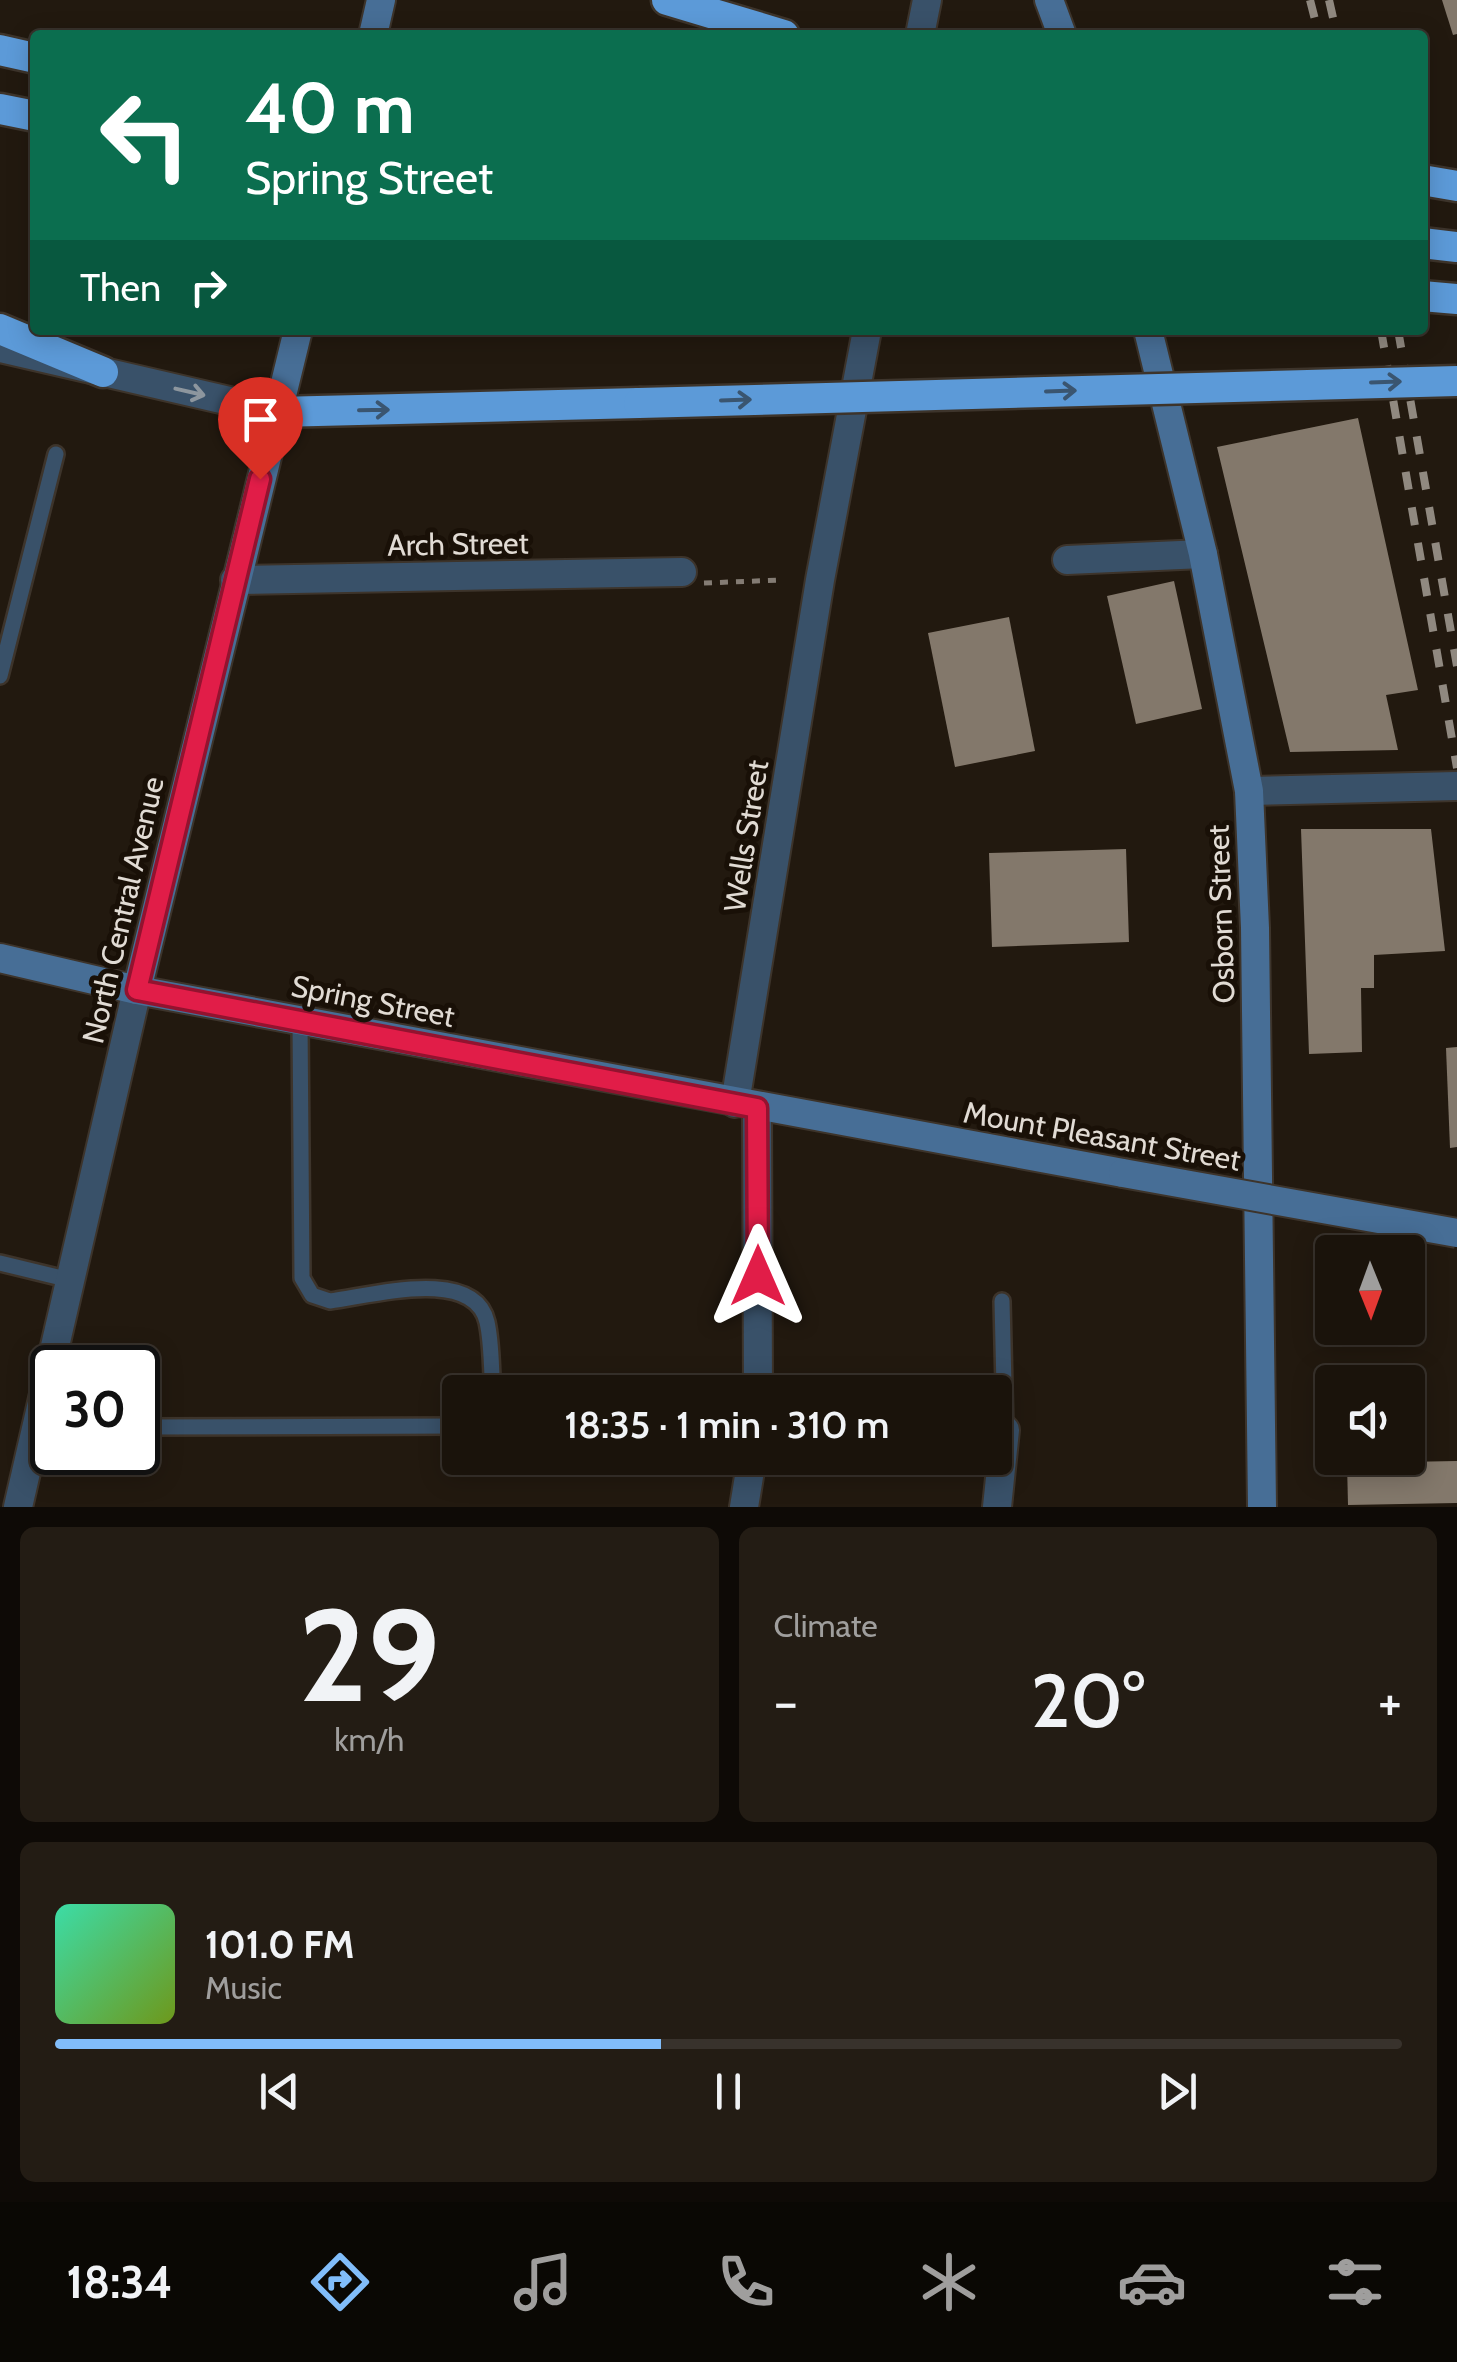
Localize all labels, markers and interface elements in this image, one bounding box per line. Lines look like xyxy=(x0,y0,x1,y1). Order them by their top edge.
text: 40 m xyxy=(245,65,414,151)
icon: left xyxy=(80,70,210,200)
text: Spring Street xyxy=(245,151,493,205)
icon: right xyxy=(181,260,236,315)
text: Then xyxy=(80,264,161,311)
one-way arrow xyxy=(1369,373,1401,392)
pin xyxy=(218,377,303,480)
one-way arrow xyxy=(1045,382,1077,401)
one-way arrow xyxy=(173,384,205,402)
one-way arrow xyxy=(720,391,752,410)
icon: arrive xyxy=(233,392,288,447)
one-way arrow xyxy=(357,400,389,419)
street label: Arch Street xyxy=(387,524,529,564)
street label: Wells Street xyxy=(716,758,776,914)
street label: North Central Avenue xyxy=(74,773,172,1047)
street label: Osborn Street xyxy=(1199,824,1243,1004)
street label: Spring Street xyxy=(288,967,458,1035)
street label: Mount Pleasant Street xyxy=(961,1093,1243,1179)
position arrow xyxy=(706,1224,810,1328)
north arrow xyxy=(1315,1235,1425,1345)
map controls xyxy=(1315,1235,1425,1475)
speed limit sign: 30 xyxy=(30,1345,160,1475)
button: sound xyxy=(1315,1365,1425,1475)
text: 18:35 · 1 min · 310 m xyxy=(565,1401,889,1448)
text: 29 xyxy=(298,1576,440,1734)
text: Climate xyxy=(774,1606,878,1645)
text: 20° xyxy=(1031,1655,1145,1746)
text: − xyxy=(774,1668,798,1735)
text: + xyxy=(1378,1668,1402,1735)
text: km/h xyxy=(334,1720,404,1759)
text: 101.0 FM xyxy=(205,1921,354,1968)
text: Music xyxy=(205,1968,282,2007)
icon: previous xyxy=(252,2064,307,2119)
icon: pause xyxy=(701,2064,756,2119)
icon: next xyxy=(1150,2064,1205,2119)
icon: directions xyxy=(305,2247,375,2317)
icon: music xyxy=(508,2247,578,2317)
icon: phone xyxy=(711,2247,781,2317)
icon: climate xyxy=(914,2247,984,2317)
icon: car xyxy=(1117,2247,1187,2317)
icon: filters xyxy=(1320,2247,1390,2317)
text: 18:34 xyxy=(67,2255,172,2309)

